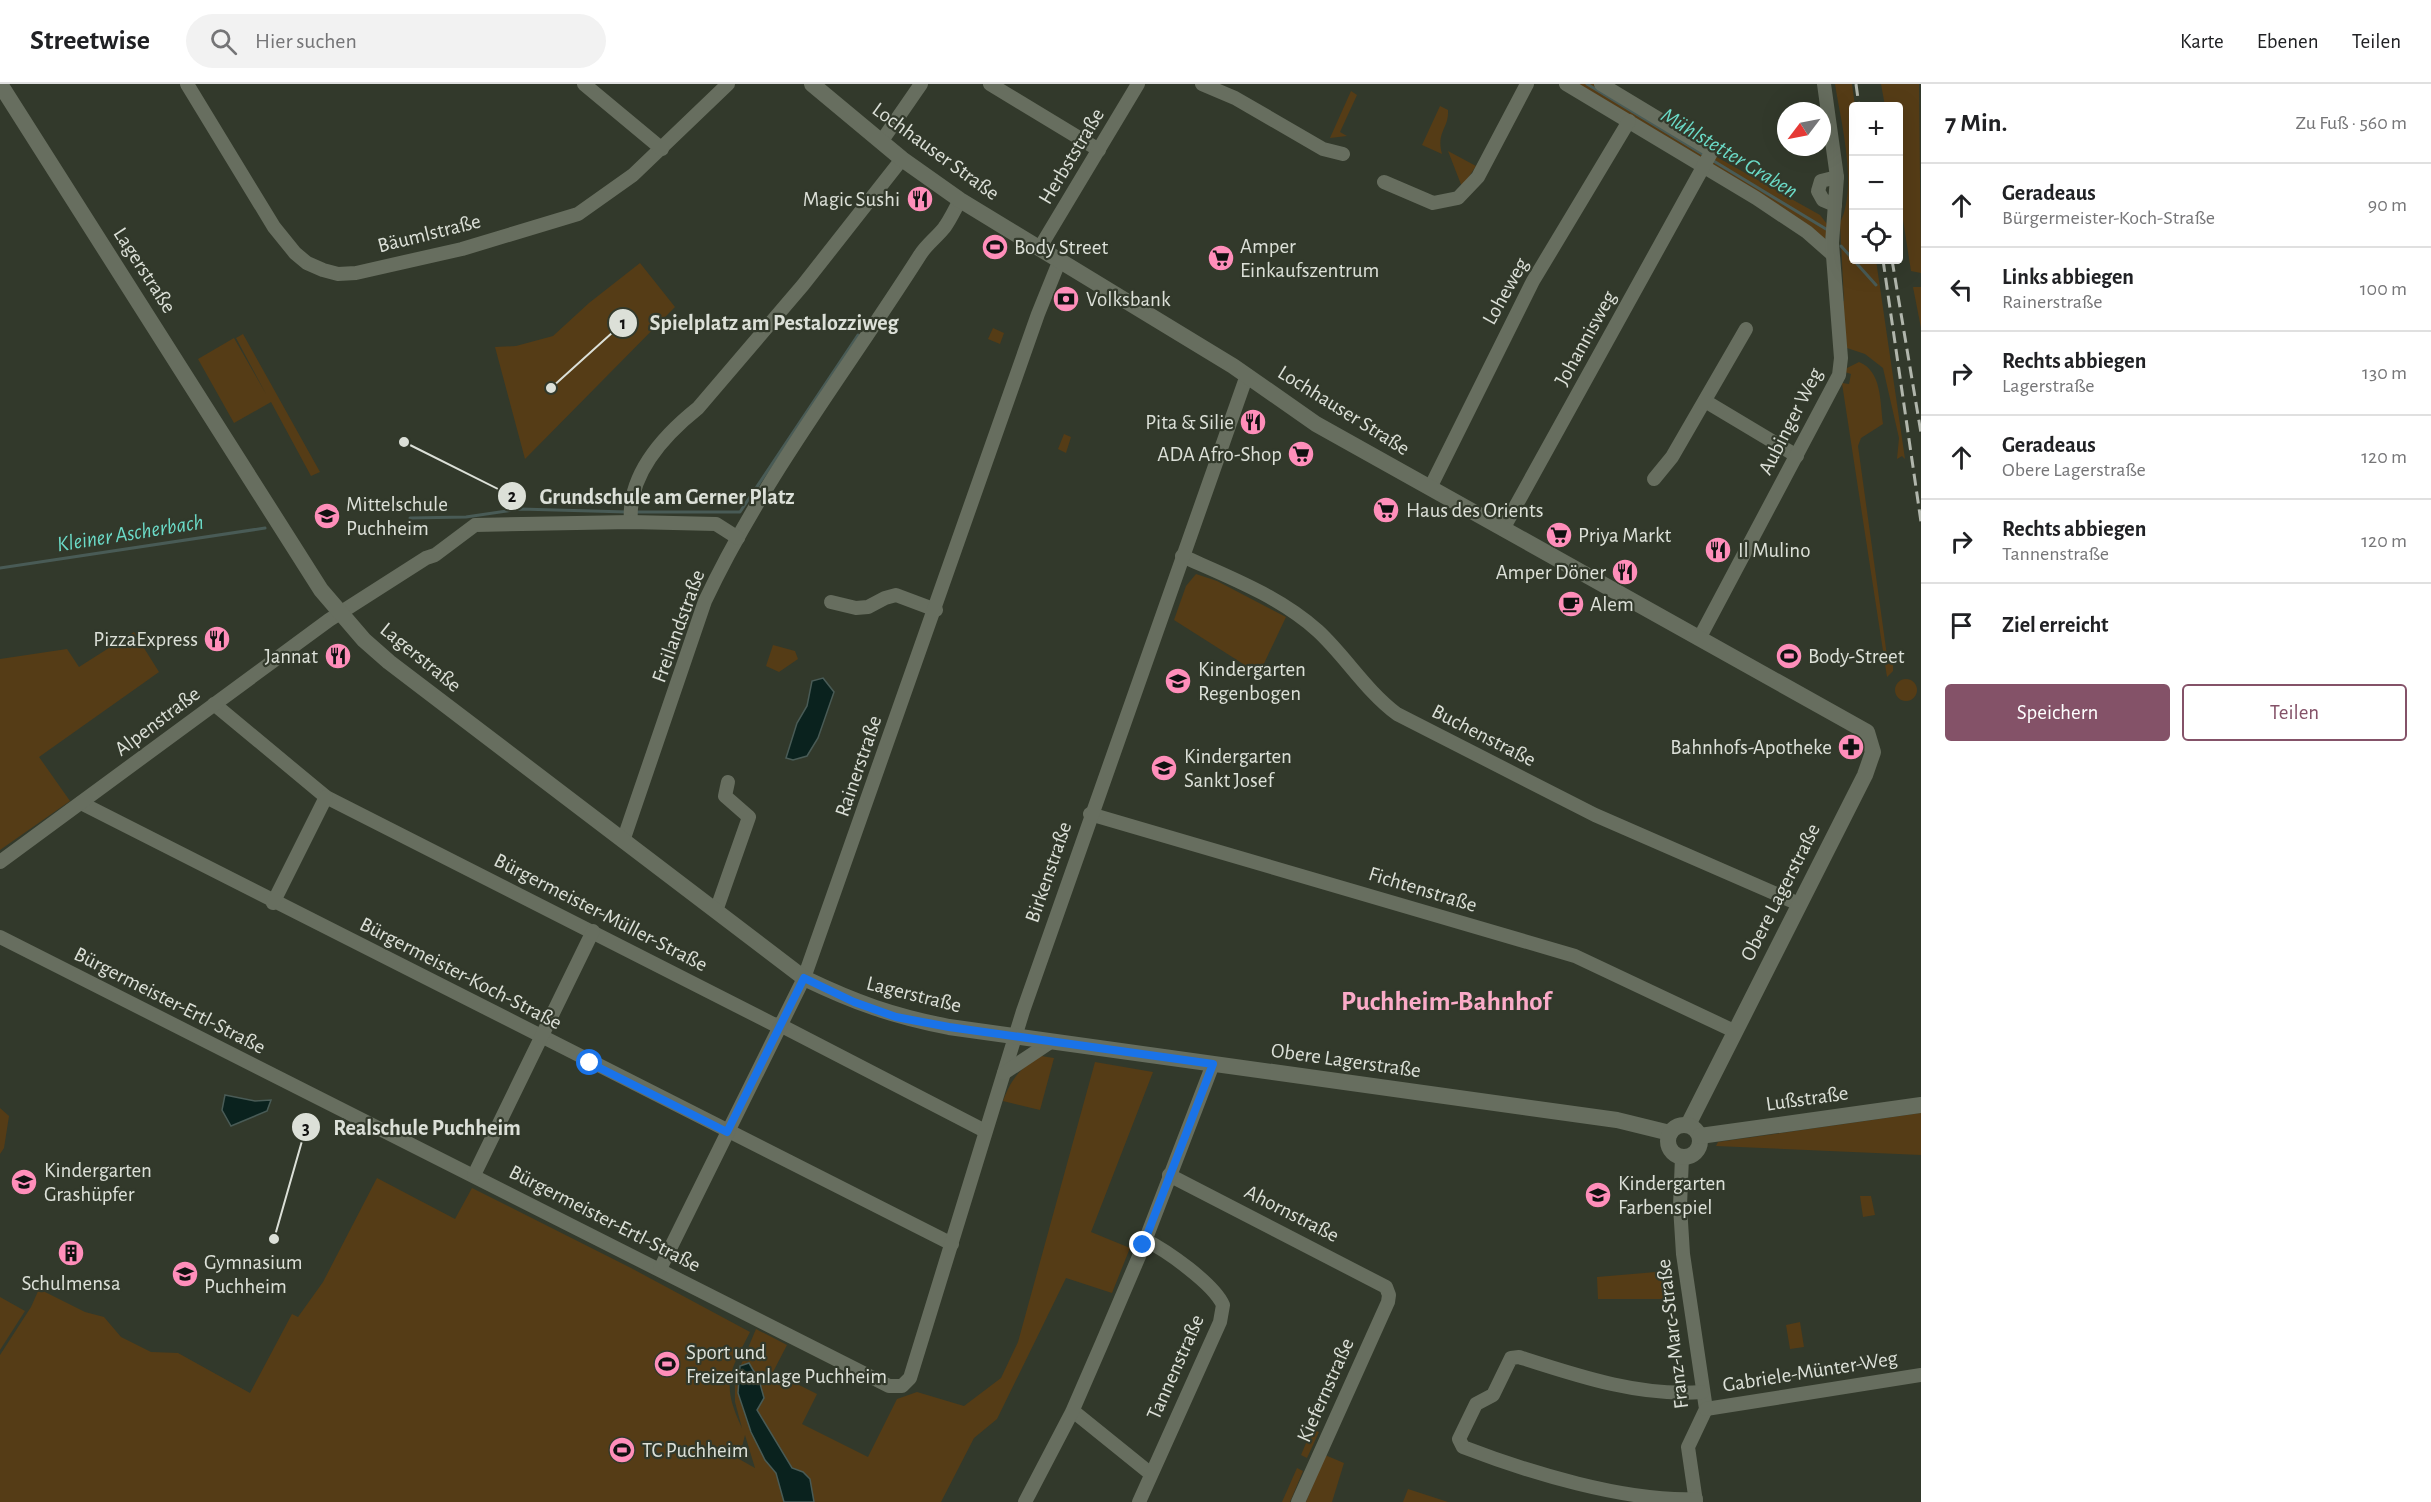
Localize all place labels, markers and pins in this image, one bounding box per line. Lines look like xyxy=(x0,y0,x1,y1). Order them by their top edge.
restaurant icon: Magic Sushi xyxy=(905,184,935,214)
place label: Magic Sushi xyxy=(803,189,900,210)
sports icon: Body Street xyxy=(980,232,1010,262)
place label: Amper Einkaufszentrum xyxy=(1240,236,1379,281)
place label: Body Street xyxy=(1014,237,1108,258)
supermarket icon: Amper Einkaufszentrum xyxy=(1206,243,1236,273)
bank icon: Volksbank xyxy=(1051,284,1081,314)
place label: Volksbank xyxy=(1086,289,1171,310)
callout: Spielplatz am Pestalozziweg xyxy=(608,303,910,343)
restaurant icon: Pita & Silie xyxy=(1238,407,1268,437)
place label: Pita & Silie xyxy=(1145,412,1234,433)
supermarket icon: ADA Afro-Shop xyxy=(1286,439,1316,469)
place label: ADA Afro-Shop xyxy=(1157,444,1282,465)
callout: Grundschule am Gerner Platz xyxy=(497,476,806,516)
place label: Mittelschule Puchheim xyxy=(346,494,448,539)
supermarket icon: Haus des Orients xyxy=(1371,495,1401,525)
place label: Haus des Orients xyxy=(1406,500,1544,521)
school or university icon: Mittelschule Puchheim xyxy=(312,501,342,531)
supermarket icon: Priya Markt xyxy=(1544,520,1574,550)
place label: Priya Markt xyxy=(1578,525,1671,546)
restaurant icon: Il Mulino xyxy=(1703,535,1733,565)
place label: Il Mulino xyxy=(1738,540,1811,561)
restaurant icon: Amper Döner xyxy=(1610,557,1640,587)
place label: Amper Döner xyxy=(1496,562,1606,583)
cafe icon: Alem xyxy=(1556,589,1586,619)
place label: Alem xyxy=(1590,594,1634,615)
restaurant icon: PizzaExpress xyxy=(202,624,232,654)
place label: PizzaExpress xyxy=(93,629,198,650)
restaurant icon: Jannat xyxy=(323,641,353,671)
sports icon: Body-Street xyxy=(1774,641,1804,671)
place label: Jannat xyxy=(265,646,318,667)
place label: Body-Street xyxy=(1808,646,1905,667)
place label: Kindergarten Regenbogen xyxy=(1198,659,1306,704)
school or university icon: Kindergarten Regenbogen xyxy=(1163,666,1193,696)
pharmacy icon: Bahnhofs-Apotheke xyxy=(1836,732,1866,762)
place label: Bahnhofs-Apotheke xyxy=(1670,737,1832,758)
place label: Kindergarten Sankt Josef xyxy=(1184,746,1292,791)
school or university icon: Kindergarten Sankt Josef xyxy=(1149,753,1179,783)
callout: Realschule Puchheim xyxy=(291,1107,533,1147)
place label: Kindergarten Grashüpfer xyxy=(44,1160,152,1205)
school or university icon: Kindergarten Grashüpfer xyxy=(9,1167,39,1197)
place label: Kindergarten Farbenspiel xyxy=(1618,1173,1726,1218)
school or university icon: Kindergarten Farbenspiel xyxy=(1583,1180,1613,1210)
building icon: Schulmensa xyxy=(56,1238,86,1268)
place label: Gymnasium Puchheim xyxy=(204,1252,302,1297)
school or university icon: Gymnasium Puchheim xyxy=(170,1259,200,1289)
place label: Schulmensa xyxy=(21,1273,121,1294)
place label: Sport und Freizeitanlage Puchheim xyxy=(686,1342,887,1387)
sports icon: Sport und Freizeitanlage Puchheim xyxy=(652,1349,682,1379)
sports icon: TC Puchheim xyxy=(607,1435,637,1465)
place label: TC Puchheim xyxy=(642,1440,749,1461)

